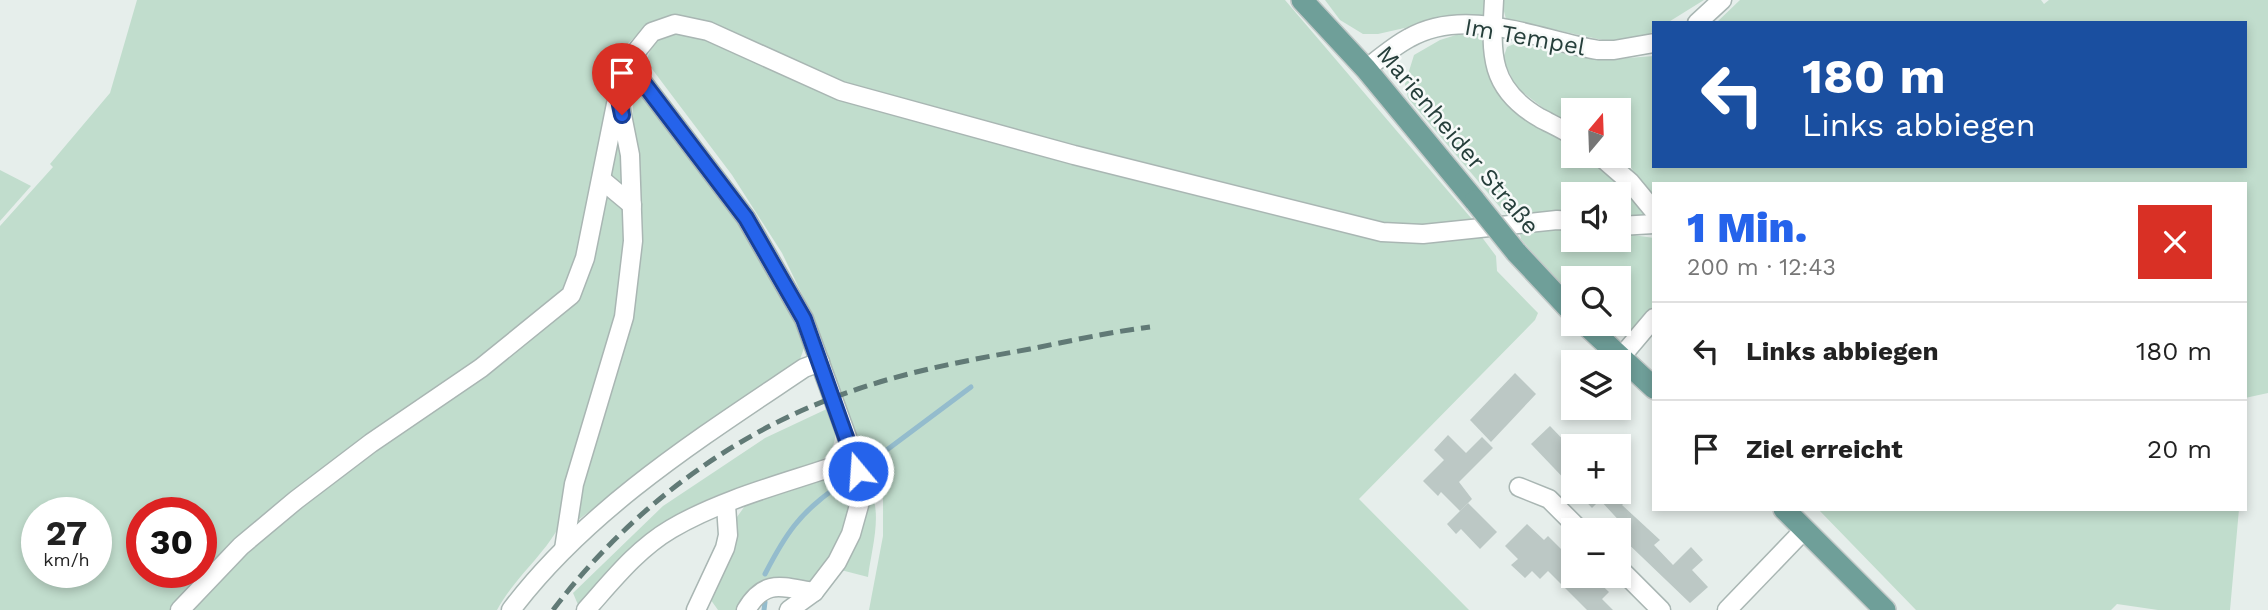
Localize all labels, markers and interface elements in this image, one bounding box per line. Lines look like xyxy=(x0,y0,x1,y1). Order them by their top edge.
street label: Im Tempel xyxy=(1462,13,1588,62)
street label: Marienheider Straße xyxy=(1371,40,1545,240)
pin xyxy=(592,43,652,115)
text: 180 m xyxy=(1802,47,1946,105)
icon: left xyxy=(1687,49,1778,140)
icon: arrive xyxy=(603,54,641,92)
north arrow xyxy=(1561,98,1631,168)
map controls xyxy=(1561,98,1631,588)
text: Links abbiegen xyxy=(1802,106,2036,144)
button: sound xyxy=(1561,182,1631,252)
text: 1 Min. xyxy=(1687,203,1807,252)
button: close xyxy=(2138,205,2212,279)
text: 200 m · 12:43 xyxy=(1687,254,1836,281)
button: search xyxy=(1561,266,1631,336)
icon: left xyxy=(1687,332,1725,370)
text: Links abbiegen xyxy=(1746,336,1939,366)
text: 180 m xyxy=(2136,336,2212,366)
button: layers xyxy=(1561,350,1631,420)
icon: arrive xyxy=(1687,430,1725,468)
position arrow xyxy=(821,434,895,508)
button: + xyxy=(1561,434,1631,504)
text: Ziel erreicht xyxy=(1746,434,1903,464)
text: 20 m xyxy=(2147,434,2212,464)
speed limit sign: 30 xyxy=(126,497,217,588)
text: 27 xyxy=(46,512,87,554)
button: − xyxy=(1561,518,1631,588)
text: km/h xyxy=(43,549,90,570)

